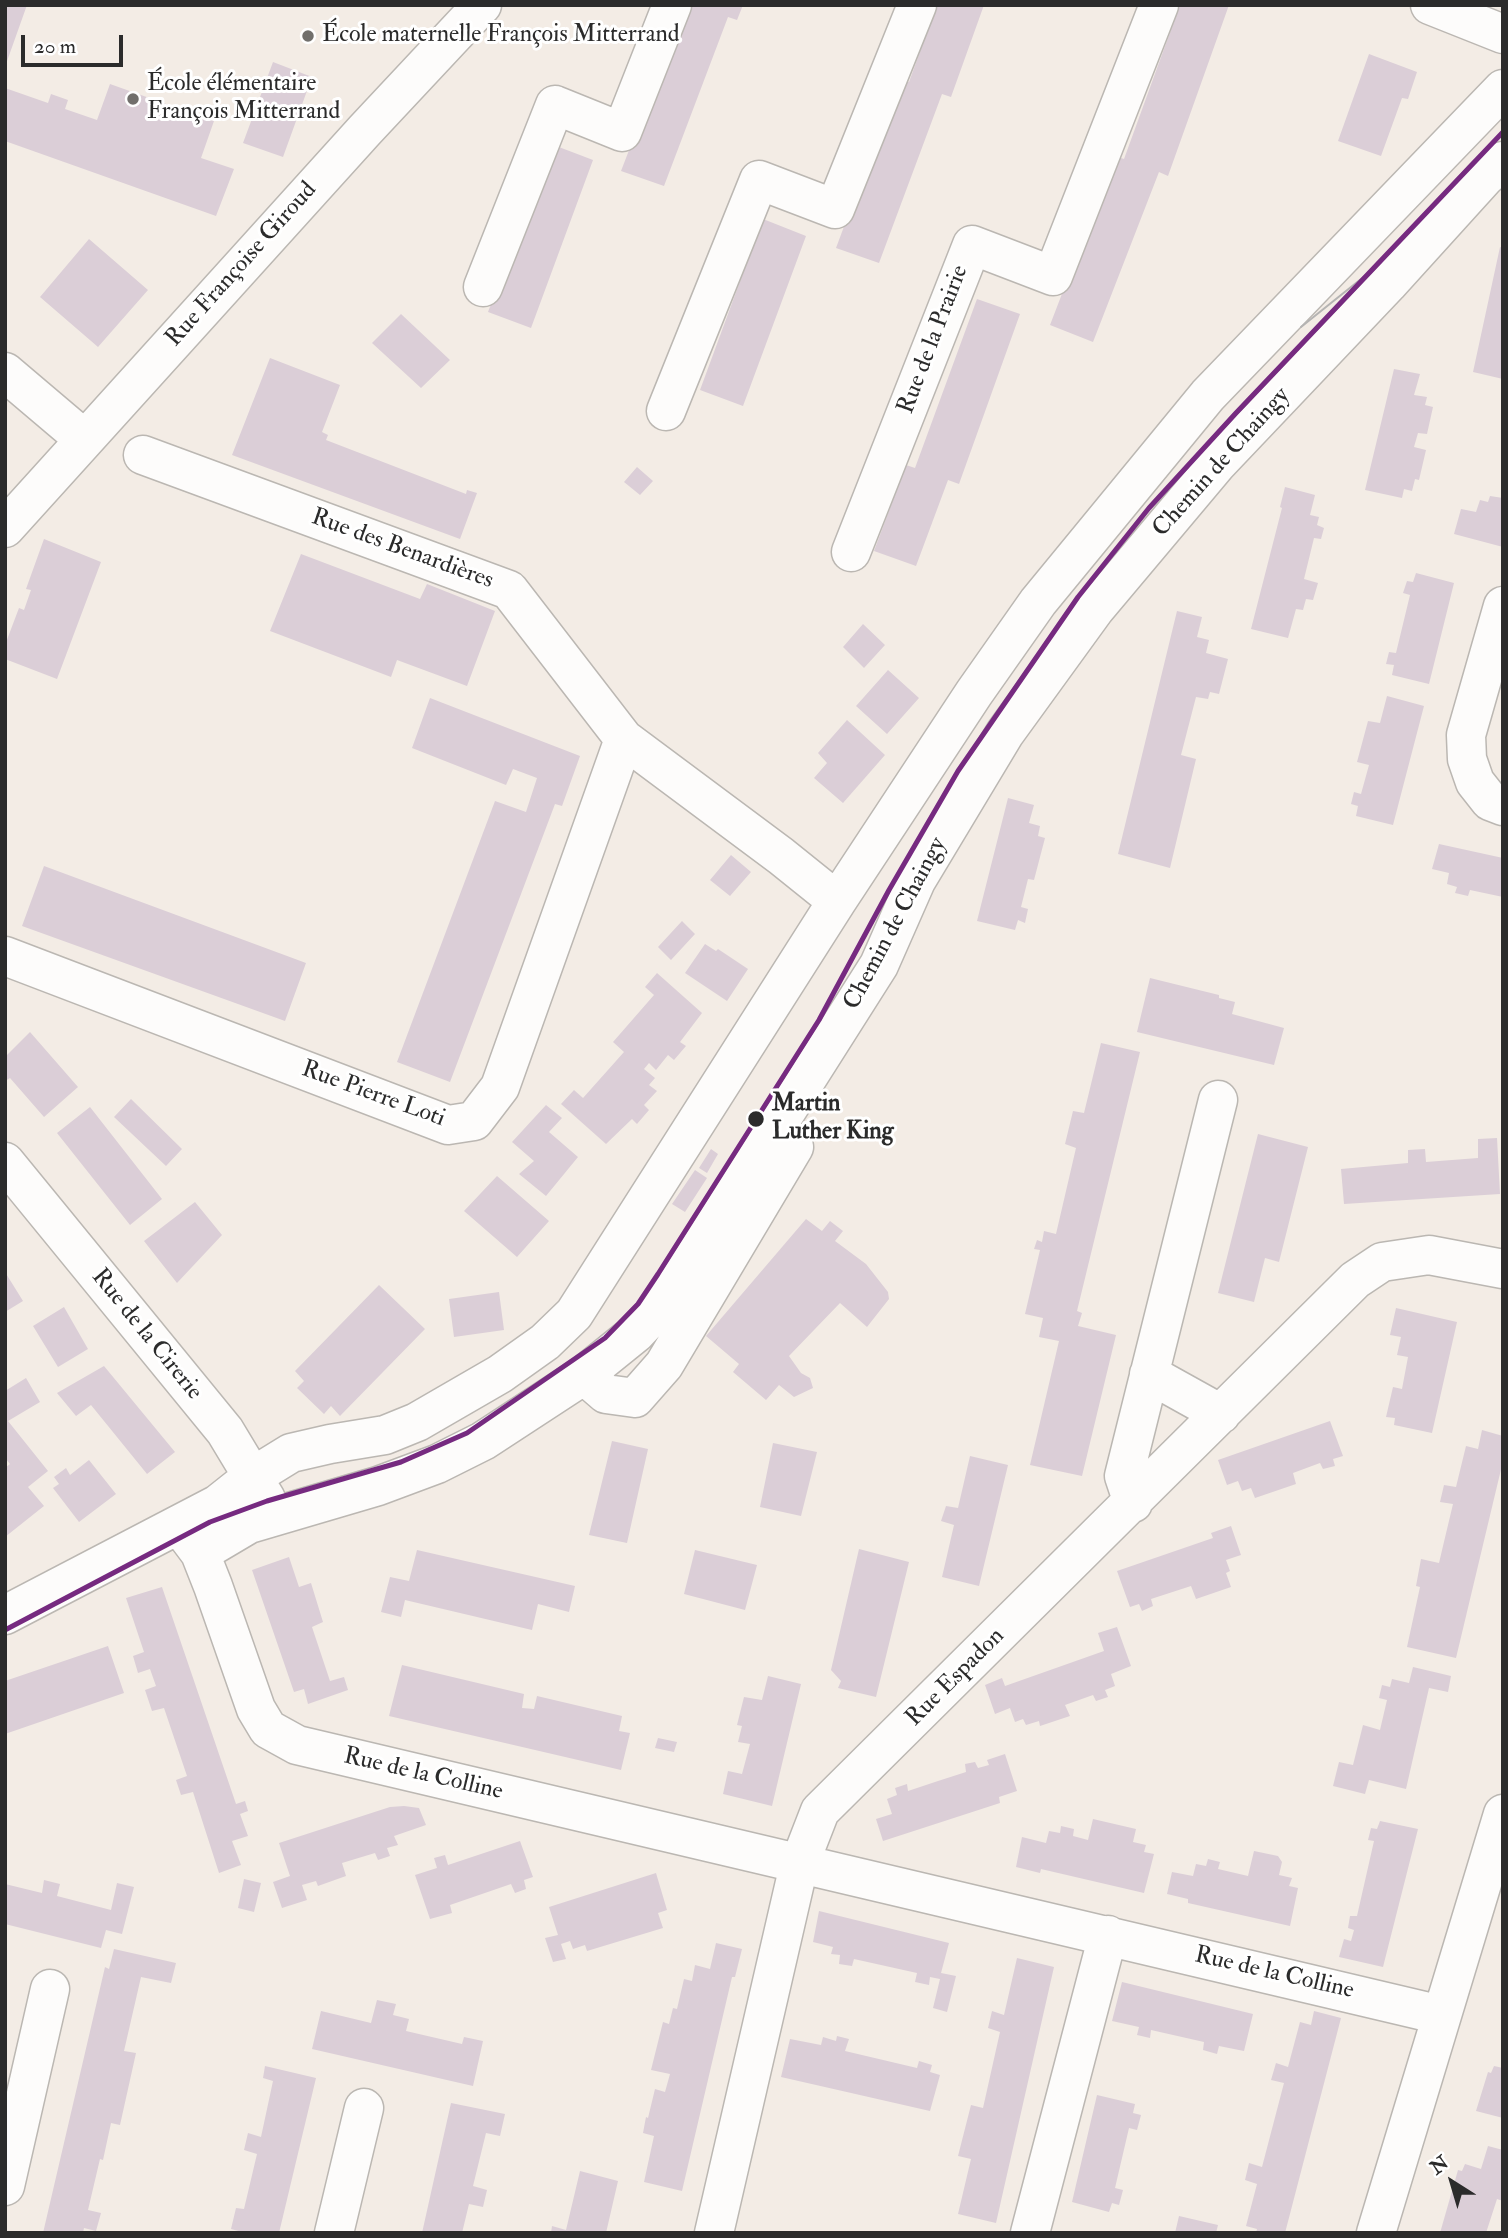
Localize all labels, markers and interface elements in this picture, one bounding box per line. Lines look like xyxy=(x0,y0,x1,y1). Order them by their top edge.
scale bar xyxy=(24,21,126,65)
place label: École maternelle François Mitterrand xyxy=(322,22,680,50)
marker: École maternelle François Mitterrand xyxy=(300,28,316,44)
text: 20 m xyxy=(34,33,76,60)
place label: École élémentaire François Mitterrand xyxy=(147,71,340,127)
marker: École élémentaire François Mitterrand xyxy=(125,91,141,107)
street label: Rue Françoise Giroud xyxy=(160,177,324,353)
street label: Rue de la Prairie xyxy=(892,262,976,418)
street label: Chemin de Chaingy xyxy=(1147,382,1297,544)
street label: Rue des Benardières xyxy=(307,504,497,596)
street label: Chemin de Chaingy xyxy=(838,833,954,1015)
street label: Rue Pierre Loti xyxy=(297,1056,449,1134)
place label: Martin Luther King xyxy=(772,1091,893,1147)
marker: Martin Luther King xyxy=(746,1109,766,1129)
street label: Rue de la Cirerie xyxy=(84,1264,208,1406)
street label: Rue Espadon xyxy=(901,1623,1011,1733)
street label: Rue de la Colline xyxy=(341,1743,505,1807)
street label: Rue de la Colline xyxy=(1192,1942,1356,2006)
north arrow xyxy=(1417,2147,1487,2217)
text: N xyxy=(1425,2151,1453,2180)

